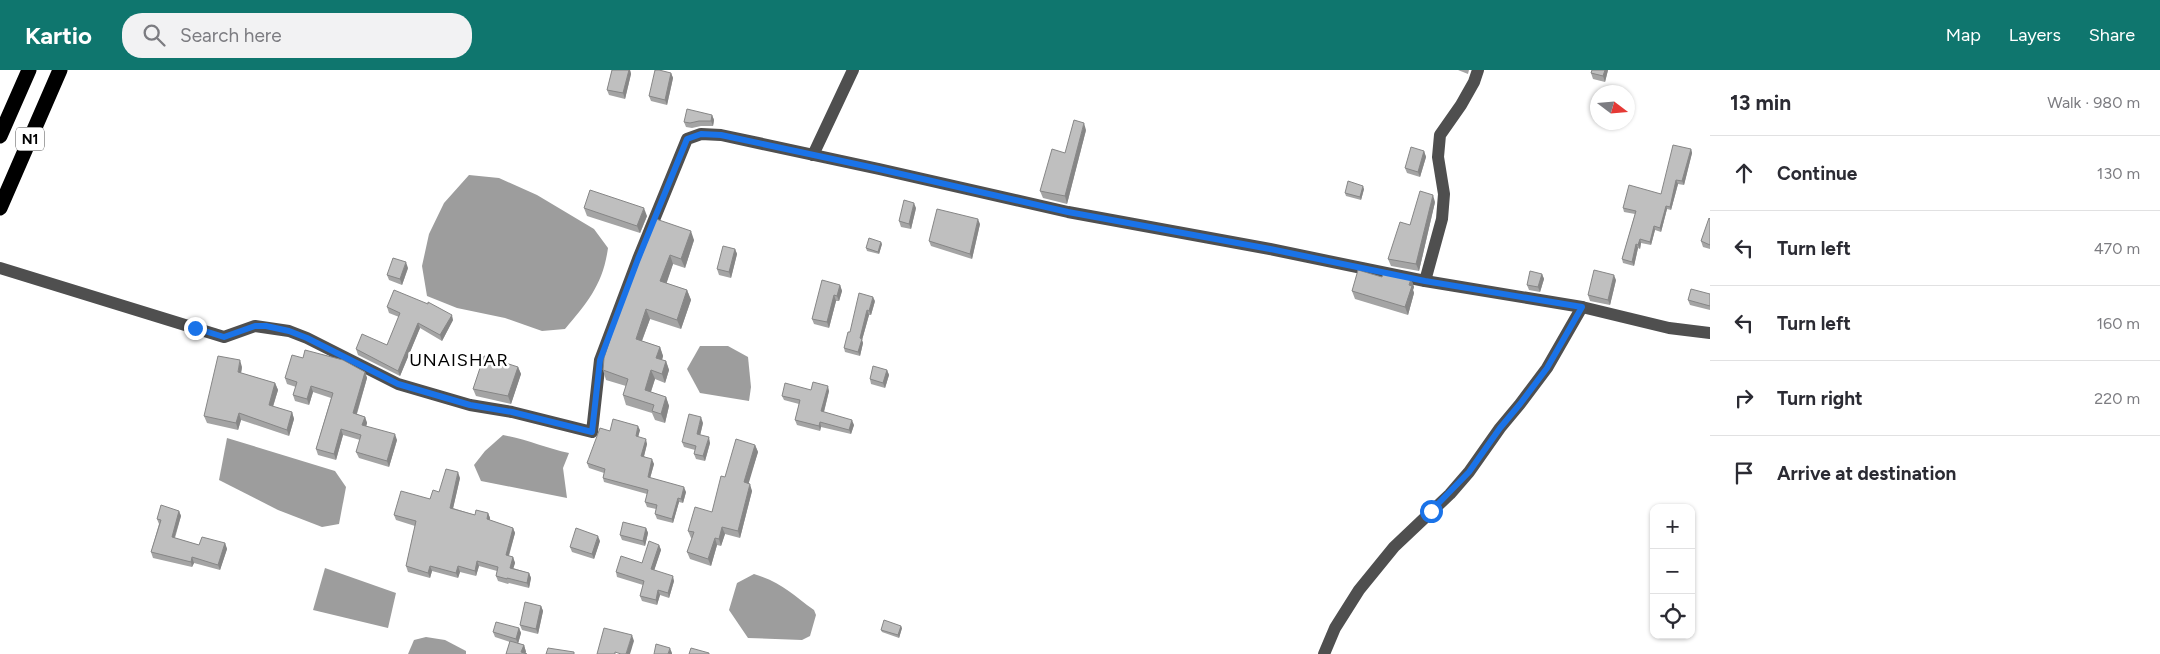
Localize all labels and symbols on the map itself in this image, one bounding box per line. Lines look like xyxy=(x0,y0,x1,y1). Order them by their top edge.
north arrow xyxy=(1590,85,1635,130)
road number: N1 xyxy=(16,128,44,150)
route end xyxy=(184,317,207,340)
district label: UNAISHAR xyxy=(409,349,509,371)
route start xyxy=(1420,500,1443,523)

